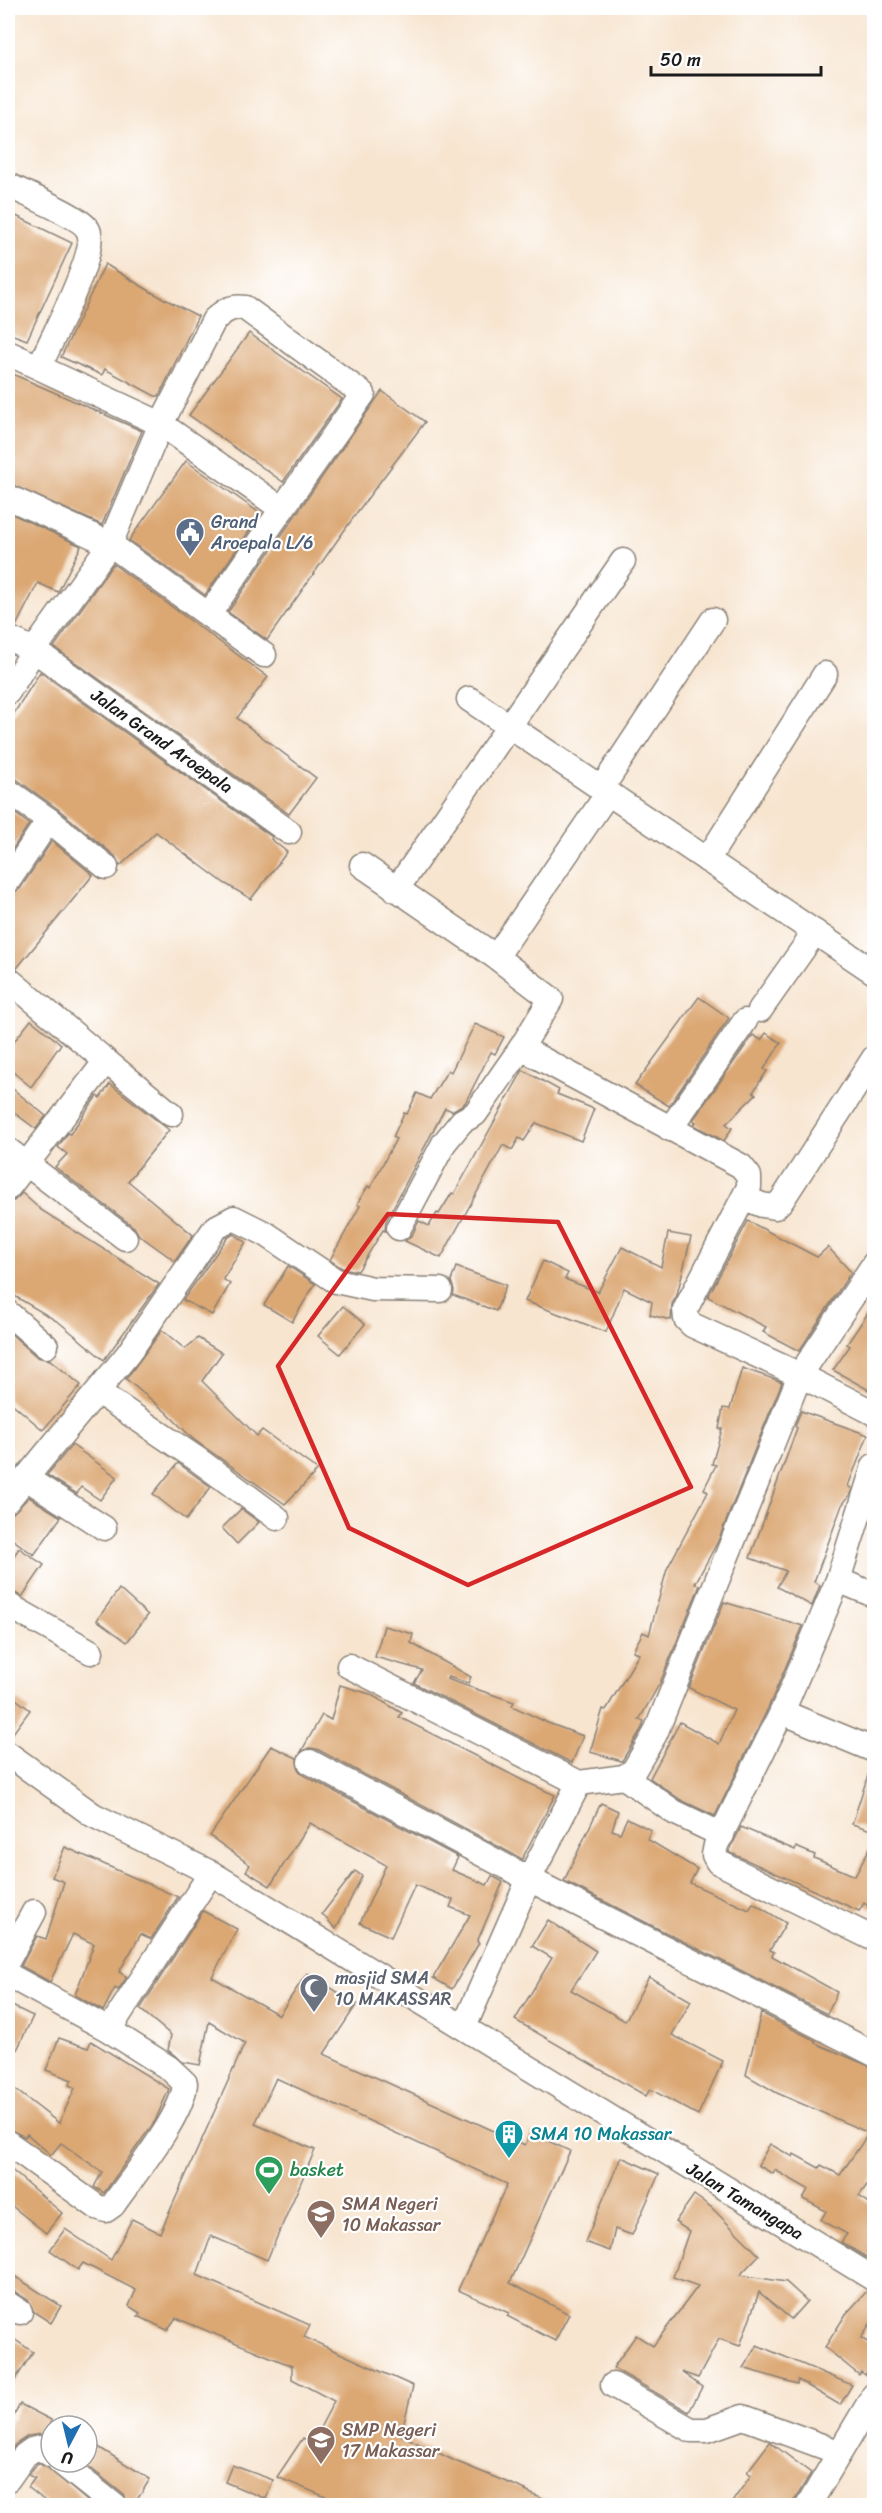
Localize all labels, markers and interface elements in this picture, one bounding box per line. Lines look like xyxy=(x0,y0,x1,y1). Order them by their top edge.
scale bar xyxy=(651,39,820,77)
text: 50 m xyxy=(660,44,701,76)
place label: Grand Aroepala L/6 xyxy=(210,506,313,559)
public building icon: Grand Aroepala L/6 xyxy=(174,516,206,558)
street label: Jalan Grand Aroepala xyxy=(83,679,240,802)
place label: masjid SMA 10 MAKASSAR xyxy=(335,1962,452,2015)
mosque icon: masjid SMA 10 MAKASSAR xyxy=(298,1972,330,2014)
building icon: SMA 10 Makassar xyxy=(493,2118,525,2160)
place label: SMA 10 Makassar xyxy=(530,2118,673,2150)
street label: Jalan Tamangapa xyxy=(679,2153,810,2249)
sports icon: basket xyxy=(253,2154,285,2196)
place label: basket xyxy=(290,2154,344,2186)
place label: SMA Negeri 10 Makassar xyxy=(342,2188,442,2241)
school or university icon: SMA Negeri 10 Makassar xyxy=(305,2198,337,2240)
north arrow xyxy=(39,2414,99,2474)
place label: SMP Negeri 17 Makassar xyxy=(342,2414,441,2467)
school or university icon: SMP Negeri 17 Makassar xyxy=(305,2424,337,2466)
text: U xyxy=(59,2443,74,2473)

